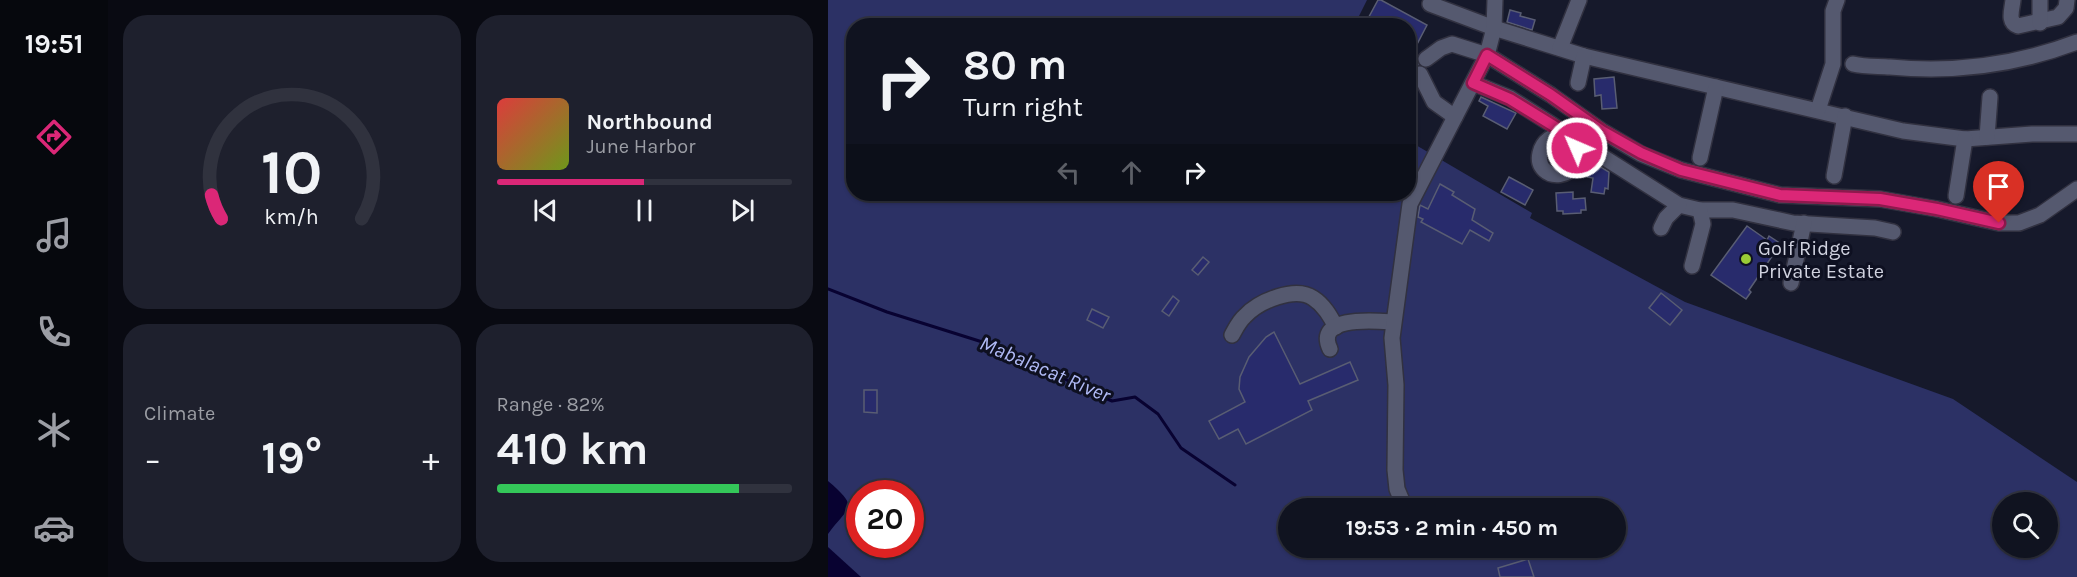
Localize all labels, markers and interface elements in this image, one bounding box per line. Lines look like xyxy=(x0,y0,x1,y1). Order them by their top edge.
text: 19:51 xyxy=(25,28,83,60)
text: 80 m xyxy=(963,40,1067,90)
icon: right xyxy=(864,42,942,120)
text: Turn right xyxy=(963,91,1083,123)
text: Northbound xyxy=(587,109,713,135)
icon: directions xyxy=(33,116,75,158)
position arrow xyxy=(1545,116,1609,180)
text: June Harbor xyxy=(587,135,695,158)
text: 10 xyxy=(261,136,323,209)
icon: left xyxy=(1052,156,1085,189)
icon: ahead xyxy=(1115,156,1148,189)
icon: right xyxy=(1178,156,1211,189)
pin xyxy=(1973,161,2024,223)
icon: arrive xyxy=(1982,170,2015,203)
icon: previous xyxy=(529,194,562,227)
icon: pause xyxy=(628,194,661,227)
icon: next xyxy=(726,194,759,227)
text: km/h xyxy=(265,205,319,230)
icon: music xyxy=(33,214,75,256)
place label: Golf Ridge Private Estate xyxy=(1758,237,1884,283)
marker: Golf Ridge Private Estate xyxy=(1739,252,1753,266)
icon: phone xyxy=(33,311,75,353)
water label: Mabalacat River xyxy=(976,331,1115,408)
text: Range · 82% xyxy=(497,393,605,416)
text: Climate xyxy=(144,402,215,425)
icon: climate xyxy=(33,409,75,451)
text: 410 km xyxy=(497,423,649,475)
text: 19° xyxy=(261,432,322,484)
text: − xyxy=(144,440,161,478)
text: + xyxy=(422,440,439,478)
speed limit sign: 20 xyxy=(846,480,924,558)
map controls xyxy=(1992,492,2058,558)
button: search xyxy=(1992,492,2058,558)
icon: car xyxy=(33,507,75,549)
text: 19:53 · 2 min · 450 m xyxy=(1346,515,1558,541)

